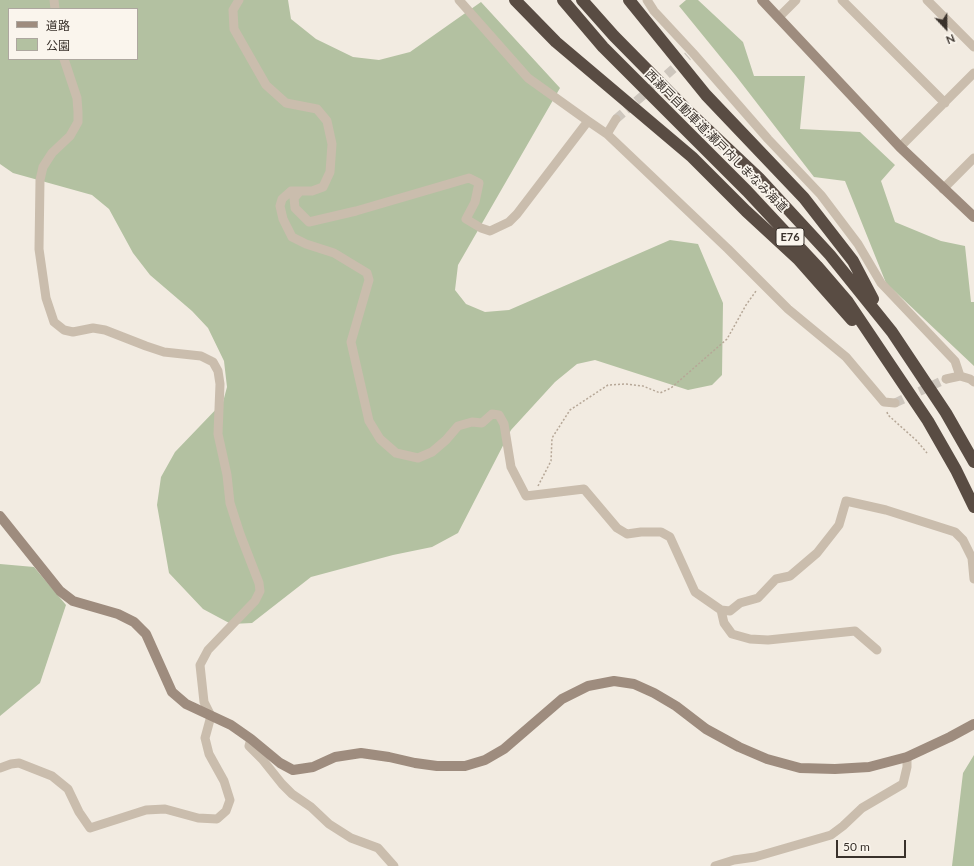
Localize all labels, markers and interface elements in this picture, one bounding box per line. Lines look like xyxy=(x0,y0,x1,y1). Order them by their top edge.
legend xyxy=(8,8,138,60)
north arrow xyxy=(926,8,966,48)
text: 道路 xyxy=(46,18,70,33)
text: N xyxy=(944,32,957,47)
text: 公園 xyxy=(46,38,70,53)
street label: 西瀬戸自動車道;瀬戸内しまなみ海道 xyxy=(642,67,790,215)
road number: E76 xyxy=(776,228,804,246)
scale bar xyxy=(838,832,908,858)
text: 50 m xyxy=(843,839,870,854)

